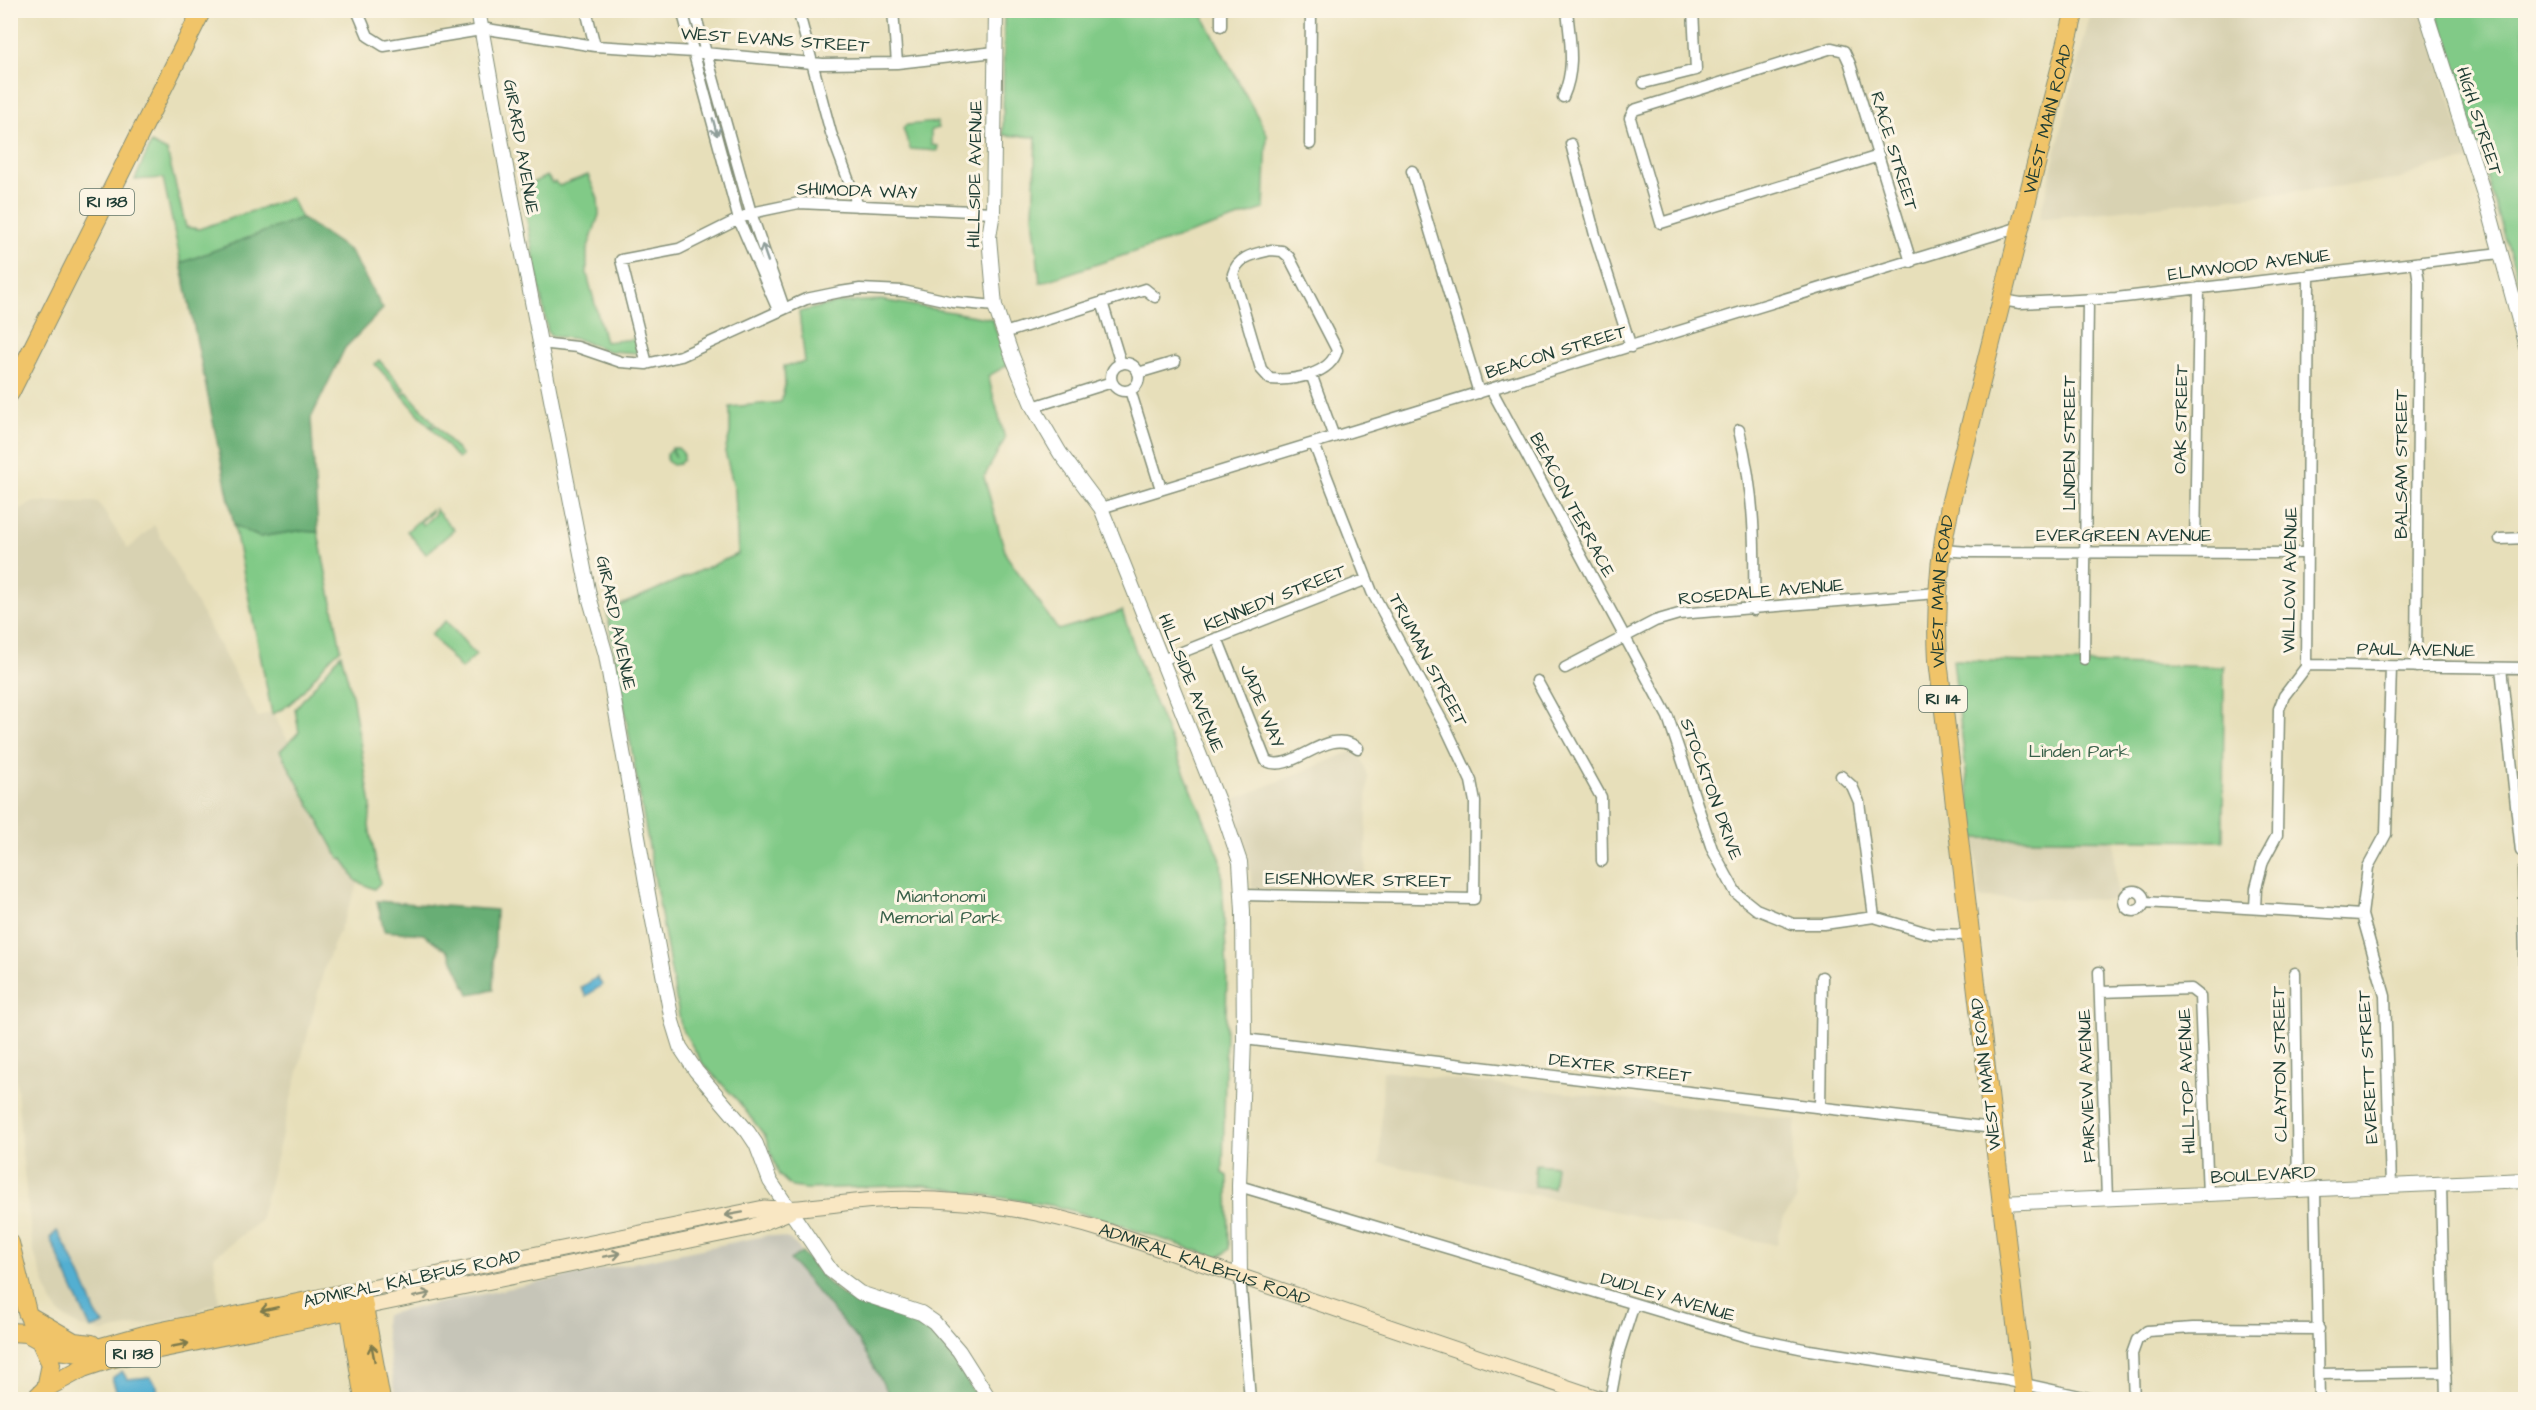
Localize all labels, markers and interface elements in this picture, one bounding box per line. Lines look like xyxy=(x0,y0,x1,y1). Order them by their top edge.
street label: WEST EVANS STREET xyxy=(680,21,871,59)
street label: WEST MAIN ROAD xyxy=(2017,41,2078,197)
street label: HIGH STREET xyxy=(2450,64,2508,179)
street label: GIRARD AVENUE xyxy=(497,77,545,217)
street label: RACE STREET xyxy=(1864,88,1924,214)
street label: HILLSIDE AVENUE xyxy=(961,100,989,248)
one-way arrow xyxy=(710,118,722,137)
street label: SHIMODA WAY xyxy=(796,176,918,206)
road number: RI 138 xyxy=(80,189,134,215)
street label: ELMWOOD AVENUE xyxy=(2166,243,2332,287)
one-way arrow xyxy=(758,244,769,262)
street label: BEACON STREET xyxy=(1482,318,1630,385)
street label: OAK STREET xyxy=(2168,363,2194,474)
street label: LINDEN STREET xyxy=(2057,375,2082,511)
street label: BALSAM STREET xyxy=(2389,388,2414,539)
street label: BEACON TERRACE xyxy=(1523,428,1621,582)
street label: WILLOW AVENUE xyxy=(2276,506,2304,653)
street label: WEST MAIN ROAD xyxy=(1925,513,1960,668)
street label: EVERGREEN AVENUE xyxy=(2036,523,2212,548)
street label: GIRARD AVENUE xyxy=(590,554,643,693)
street label: KENNEDY STREET xyxy=(1200,558,1351,638)
street label: ROSEDALE AVENUE xyxy=(1677,572,1845,612)
street label: TRUMAN STREET xyxy=(1382,589,1474,732)
street label: HILLSIDE AVENUE xyxy=(1152,610,1230,757)
street label: PAUL AVENUE xyxy=(2357,636,2476,664)
street label: JADE WAY xyxy=(1234,660,1290,752)
road number: RI 114 xyxy=(1919,686,1967,712)
street label: STOCKTON DRIVE xyxy=(1674,715,1748,864)
park label: Linden Park xyxy=(2029,739,2130,764)
street label: EISENHOWER STREET xyxy=(1265,866,1452,894)
park label: Miantonomi Memorial Park xyxy=(880,884,1002,930)
street label: CLAYTON STREET xyxy=(2266,985,2294,1142)
street label: EVERETT STREET xyxy=(2351,989,2385,1144)
street label: WEST MAIN ROAD xyxy=(1964,996,2008,1152)
street label: HILLTOP AVENUE xyxy=(2172,1007,2202,1154)
street label: FAIRVIEW AVENUE xyxy=(2072,1008,2102,1163)
street label: DEXTER STREET xyxy=(1547,1047,1693,1089)
street label: BOULEVARD xyxy=(2210,1160,2317,1190)
one-way arrow xyxy=(724,1209,744,1220)
street label: ADMIRAL KALBFUS ROAD xyxy=(1096,1217,1314,1312)
street label: ADMIRAL KALBFUS ROAD xyxy=(301,1244,523,1314)
one-way arrow xyxy=(602,1249,622,1260)
street label: DUDLEY AVENUE xyxy=(1598,1266,1739,1328)
one-way arrow xyxy=(411,1289,431,1300)
one-way arrow xyxy=(259,1303,278,1315)
one-way arrow xyxy=(170,1339,190,1350)
road number: RI 138 xyxy=(106,1341,160,1367)
one-way arrow xyxy=(367,1344,378,1364)

